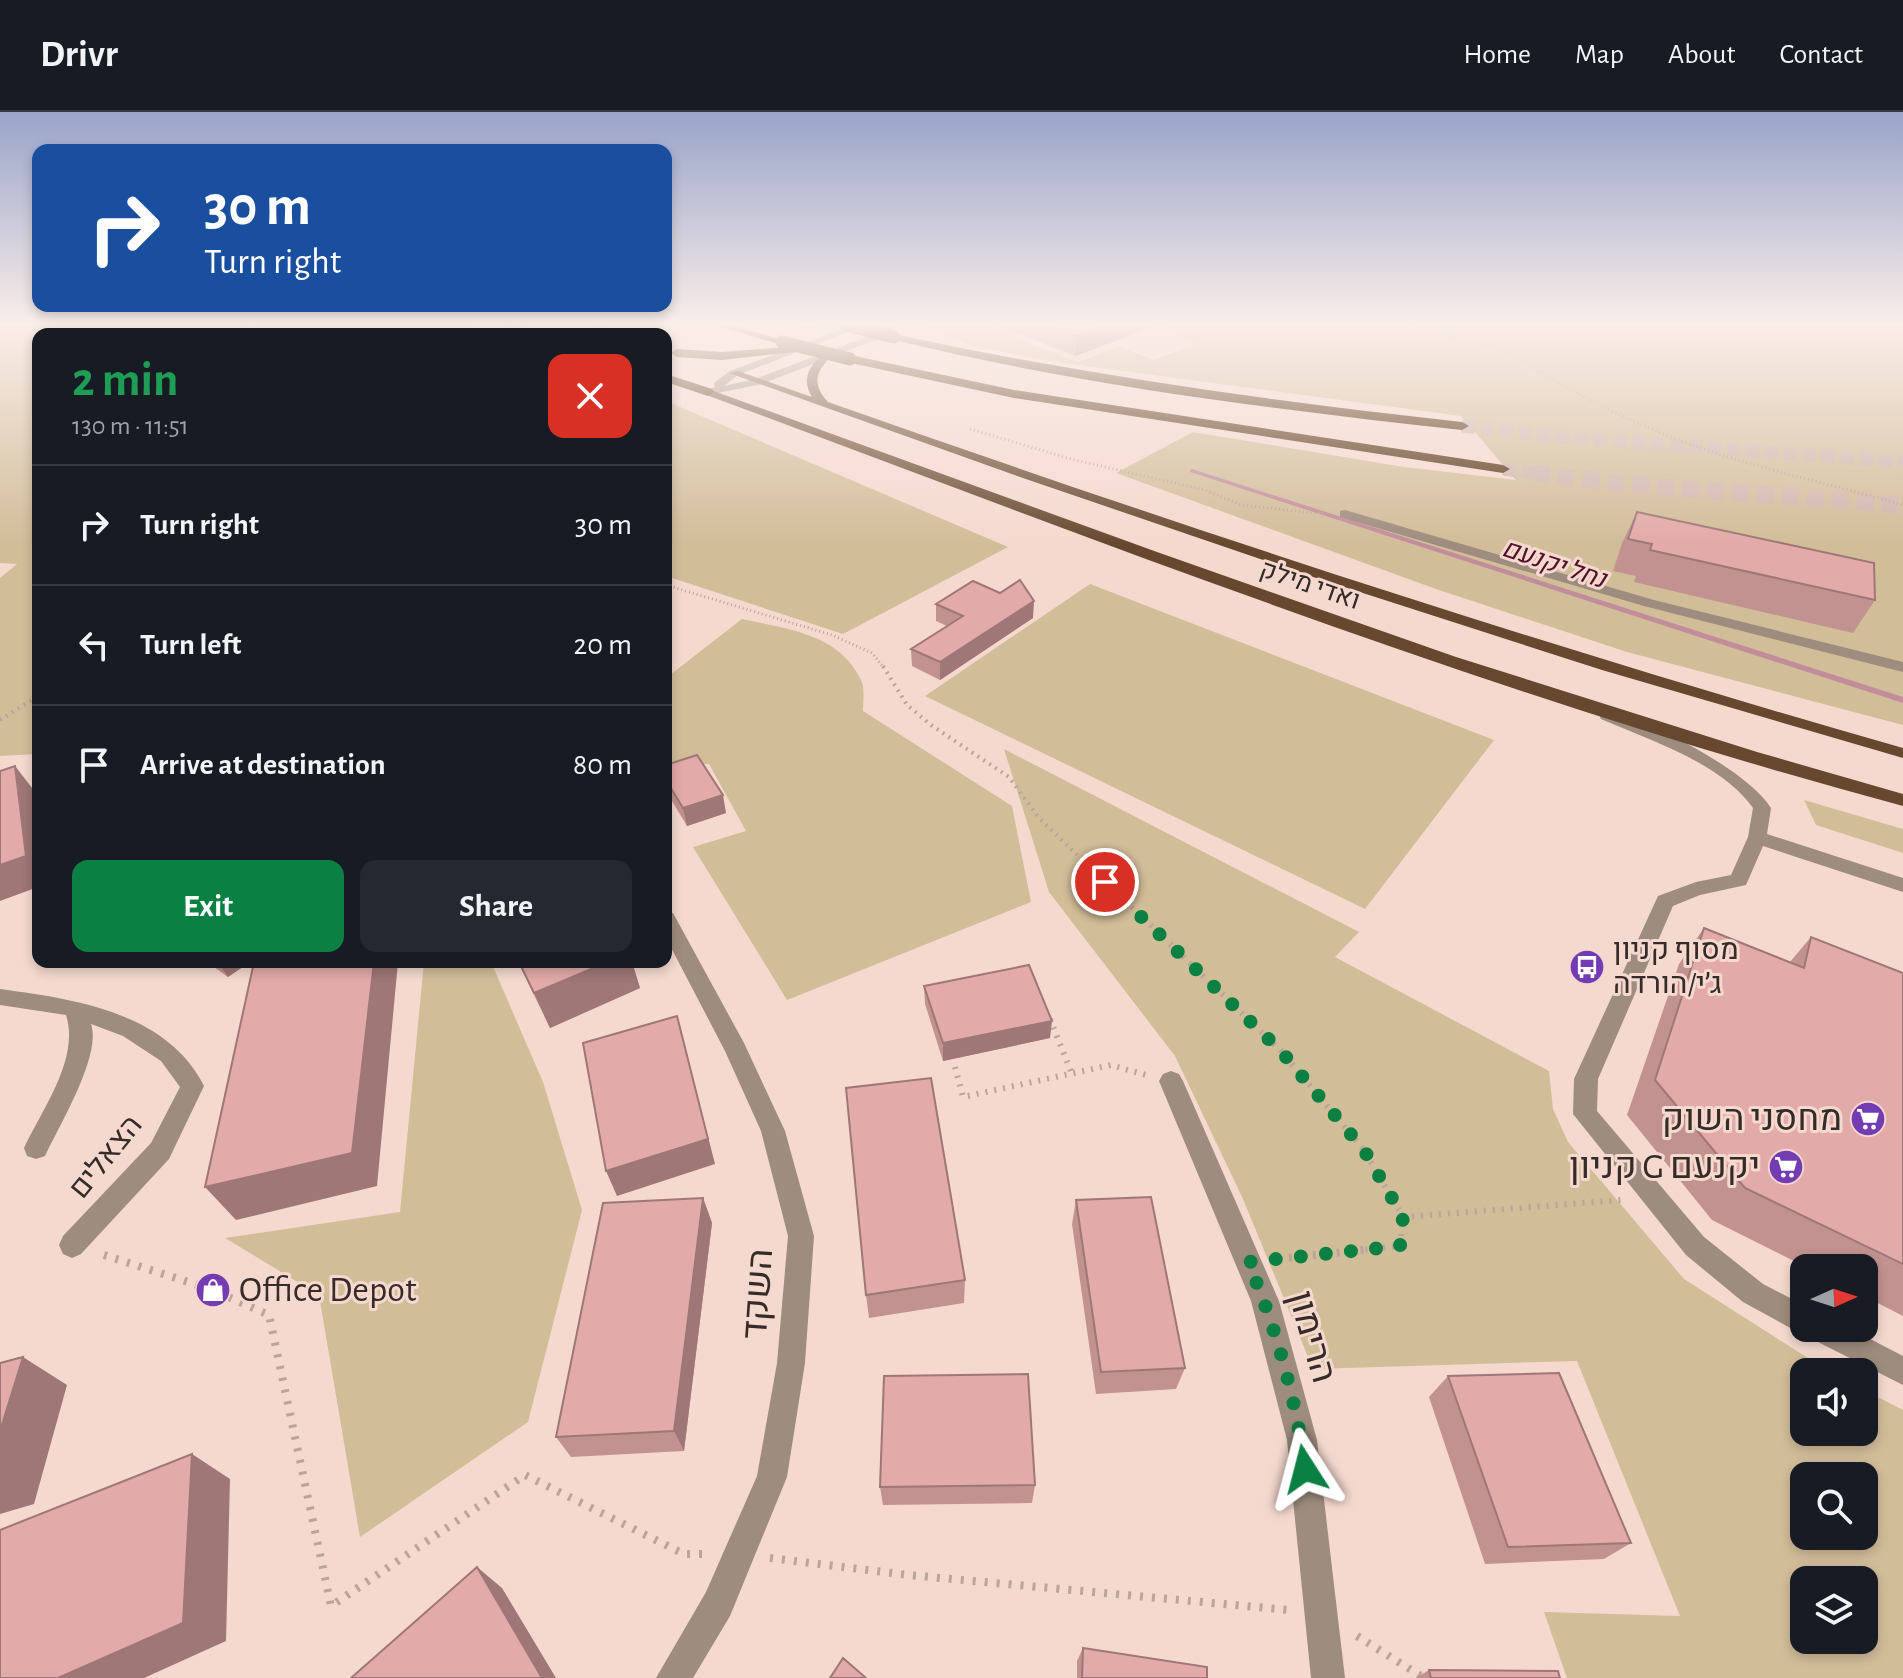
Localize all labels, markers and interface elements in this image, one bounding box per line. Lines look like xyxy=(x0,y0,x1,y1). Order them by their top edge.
text: Drivr xyxy=(40,36,118,74)
text: Home xyxy=(1464,41,1531,69)
text: Map xyxy=(1575,41,1624,69)
text: About xyxy=(1668,41,1736,69)
text: Contact xyxy=(1780,41,1863,69)
icon: right xyxy=(72,176,176,280)
text: 30 m xyxy=(204,179,311,235)
text: Turn right xyxy=(204,244,341,280)
button: close xyxy=(548,354,632,438)
text: 2 min xyxy=(72,357,179,405)
text: 130 m · 11:51 xyxy=(72,413,189,439)
icon: right xyxy=(72,503,116,547)
text: Turn right xyxy=(140,510,259,540)
text: 30 m xyxy=(575,510,632,540)
water label: נחל יקנעם xyxy=(1499,535,1611,594)
street label: ואדי מילק xyxy=(1257,556,1363,614)
icon: left xyxy=(72,623,116,667)
text: Turn left xyxy=(140,630,241,660)
text: 20 m xyxy=(574,630,632,660)
icon: arrive xyxy=(72,743,116,787)
text: Arrive at destination xyxy=(140,750,386,780)
text: 80 m xyxy=(573,750,632,780)
pin xyxy=(1071,848,1139,916)
button: Exit xyxy=(72,860,344,952)
button: Share xyxy=(360,860,632,952)
icon: arrive xyxy=(1083,860,1127,904)
place label: מסוף קניון ג׳י/הורדה xyxy=(1613,935,1739,999)
bus stop icon: מסוף קניון ג׳י/הורדה xyxy=(1568,948,1606,986)
supermarket icon: מחסני השוק xyxy=(1849,1100,1887,1138)
place label: מחסני השוק xyxy=(1662,1101,1842,1137)
street label: הצאלים xyxy=(64,1110,148,1204)
supermarket icon: קניון G יקנעם xyxy=(1767,1148,1805,1186)
place label: קניון G יקנעם xyxy=(1569,1149,1760,1185)
street label: השקד xyxy=(737,1247,779,1341)
north arrow xyxy=(1790,1254,1878,1342)
map controls xyxy=(1790,1254,1878,1654)
shop icon: Office Depot xyxy=(194,1271,232,1309)
place label: Office Depot xyxy=(239,1272,417,1308)
street label: הרימון xyxy=(1282,1287,1342,1387)
button: sound xyxy=(1790,1358,1878,1446)
position arrow xyxy=(1263,1427,1347,1511)
button: search xyxy=(1790,1462,1878,1550)
button: layers xyxy=(1790,1566,1878,1654)

